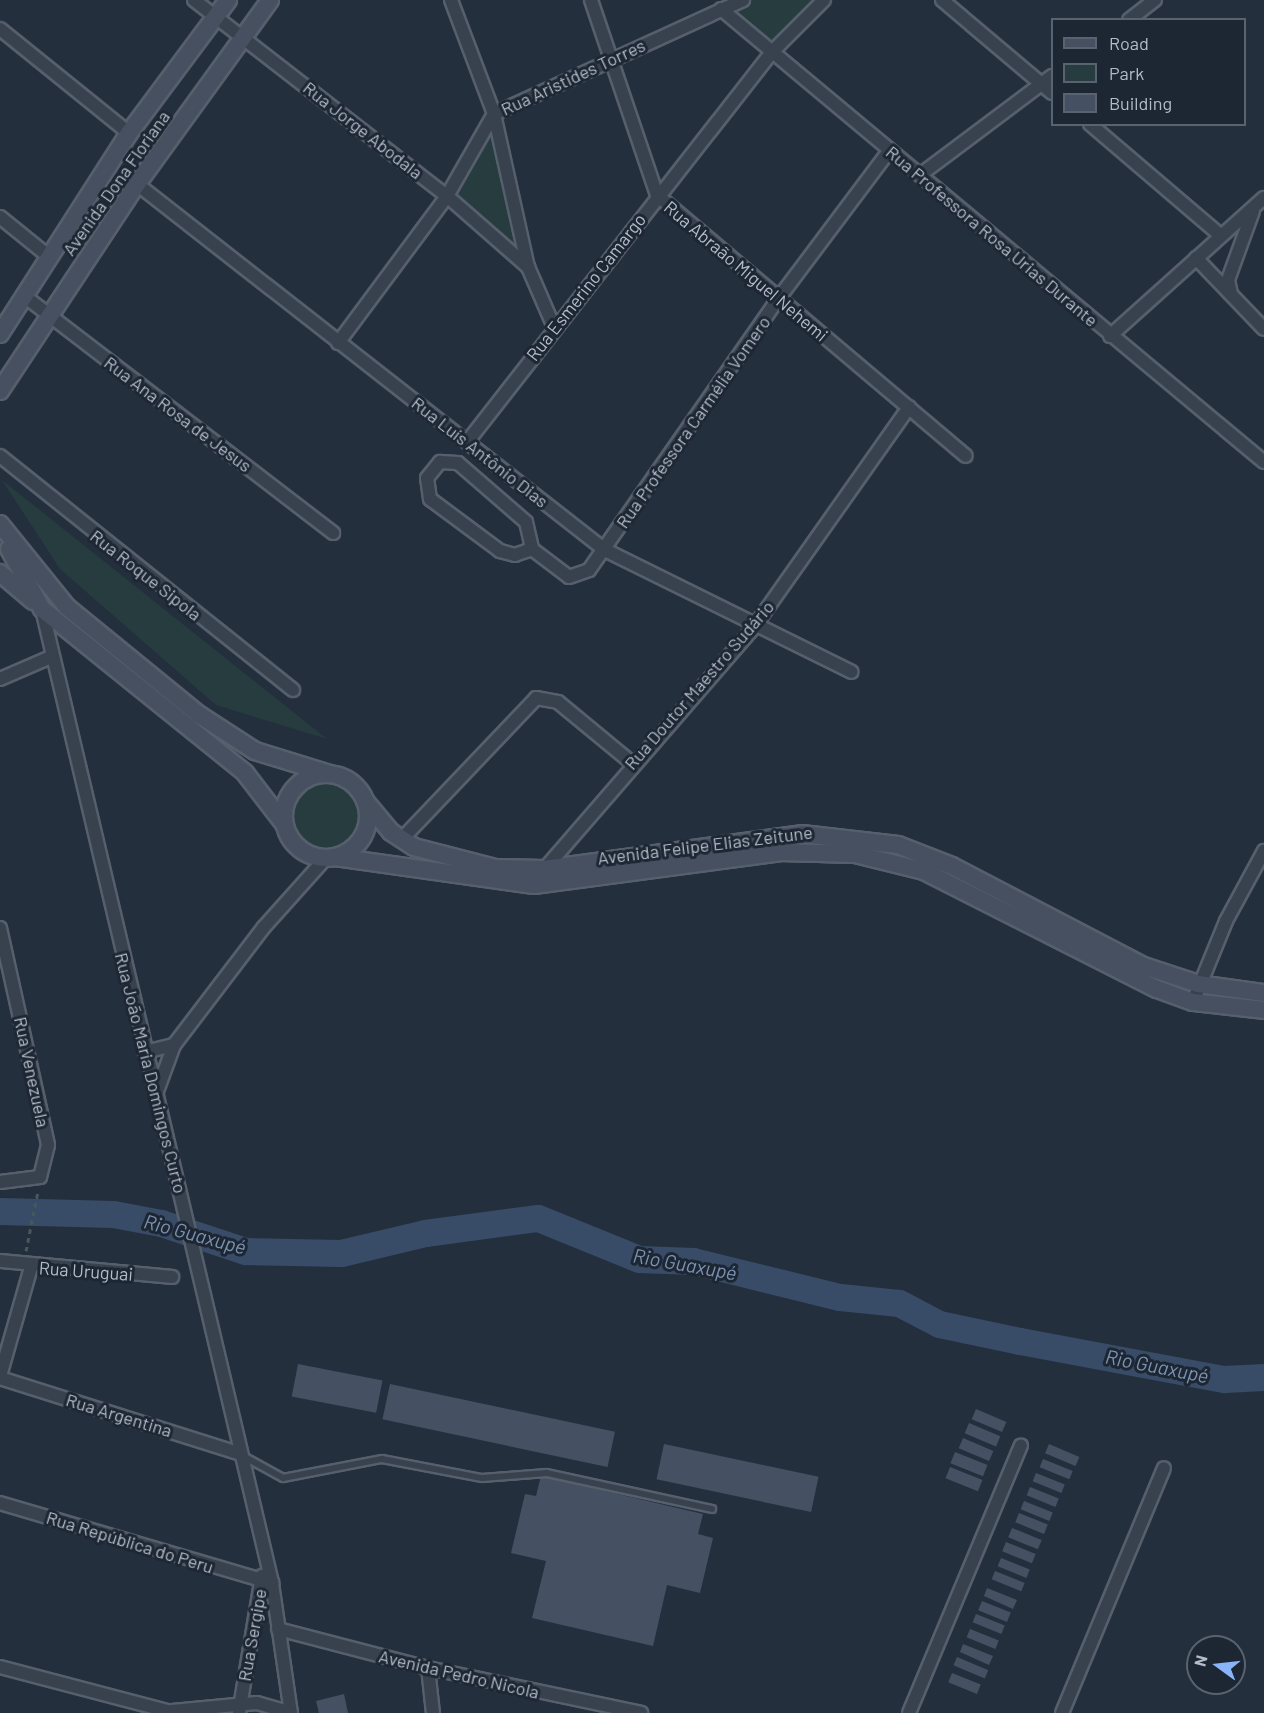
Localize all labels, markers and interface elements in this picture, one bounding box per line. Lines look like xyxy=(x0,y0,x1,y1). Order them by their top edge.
legend xyxy=(1051,18,1246,126)
text: Road xyxy=(1109,32,1149,54)
street label: Rua Aristides Torres xyxy=(497,34,649,120)
text: Park xyxy=(1109,62,1144,84)
street label: Rua Jorge Abodala xyxy=(299,77,427,183)
text: Building xyxy=(1109,92,1172,114)
street label: Avenida Dona Floriana xyxy=(58,106,174,260)
street label: Rua Professora Rosa Urias Durante xyxy=(882,141,1102,331)
street label: Rua Abraão Miguel Nehemi xyxy=(660,196,832,346)
street label: Rua Esmerino Camargo xyxy=(522,209,650,365)
street label: Rua Professora Carmélia Vomero xyxy=(611,312,775,532)
street label: Rua Ana Rosa de Jesus xyxy=(100,352,256,476)
street label: Rua Luís Antônio Dias xyxy=(407,392,553,512)
street label: Rua Roque Sipola xyxy=(86,525,206,625)
street label: Rua Doutor Maestro Sudário xyxy=(620,596,778,774)
street label: Avenida Felipe Elias Zeitune xyxy=(596,821,814,869)
street label: Rua João Maria Domingos Curto xyxy=(111,950,191,1196)
street label: Rua Venezuela xyxy=(10,1015,54,1129)
water label: Rio Guaxupé xyxy=(141,1209,249,1259)
water label: Rio Guaxupé xyxy=(631,1243,739,1285)
street label: Rua Uruguai xyxy=(38,1257,134,1285)
water label: Rio Guaxupé xyxy=(1103,1344,1211,1388)
street label: Rua Argentina xyxy=(63,1389,175,1441)
street label: Rua República do Peru xyxy=(44,1506,216,1578)
street label: Rua Sergipe xyxy=(233,1587,271,1683)
north arrow xyxy=(1186,1635,1246,1695)
street label: Avenida Pedro Nicola xyxy=(377,1645,541,1703)
text: N xyxy=(1190,1653,1211,1668)

